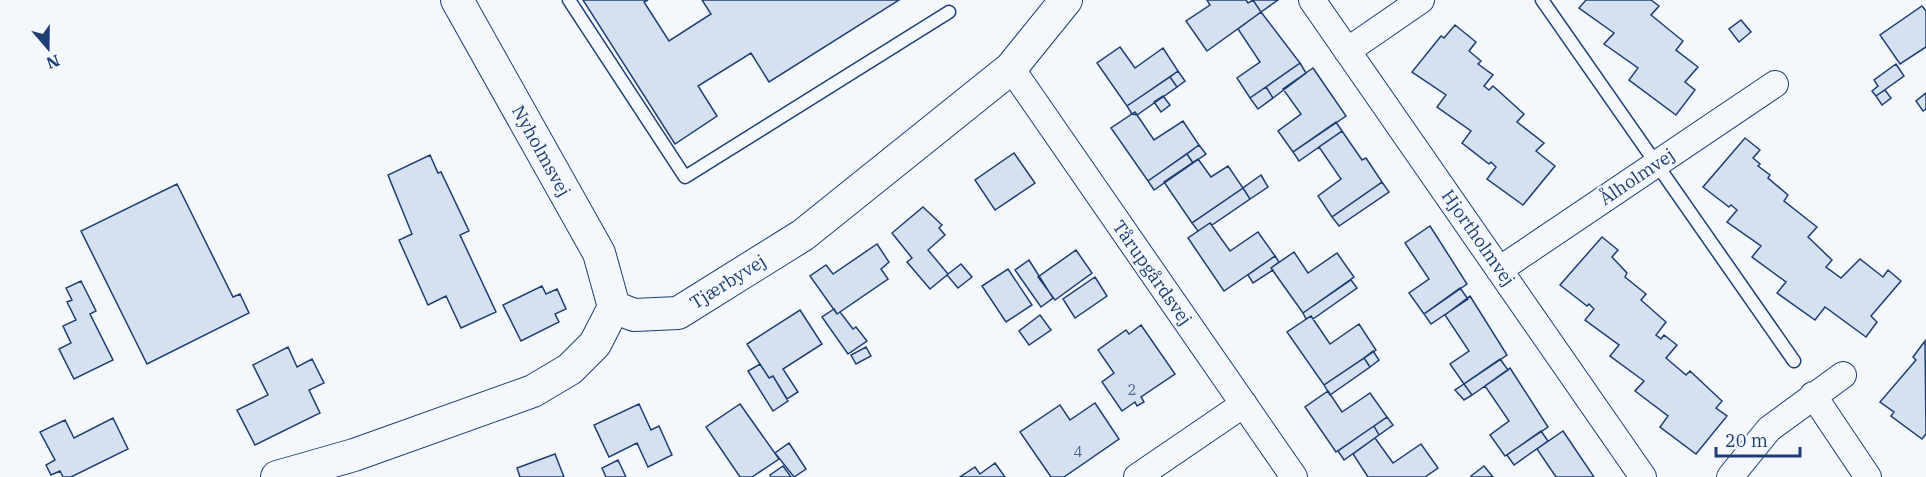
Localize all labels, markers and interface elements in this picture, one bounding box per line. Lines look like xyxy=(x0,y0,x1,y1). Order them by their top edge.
north arrow xyxy=(18,18,78,78)
text: N xyxy=(44,51,62,74)
street label: Nyholmsvej xyxy=(507,101,576,200)
street label: Ålholmvej xyxy=(1594,142,1679,210)
street label: Hjortholmvej xyxy=(1437,185,1520,290)
street label: Tårupgårdsvej xyxy=(1108,216,1197,330)
street label: Tjærbyvej xyxy=(685,249,770,314)
house number: 2 xyxy=(1127,380,1137,399)
scale bar xyxy=(1716,420,1800,458)
text: 20 m xyxy=(1725,429,1768,452)
house number: 4 xyxy=(1073,442,1083,461)

